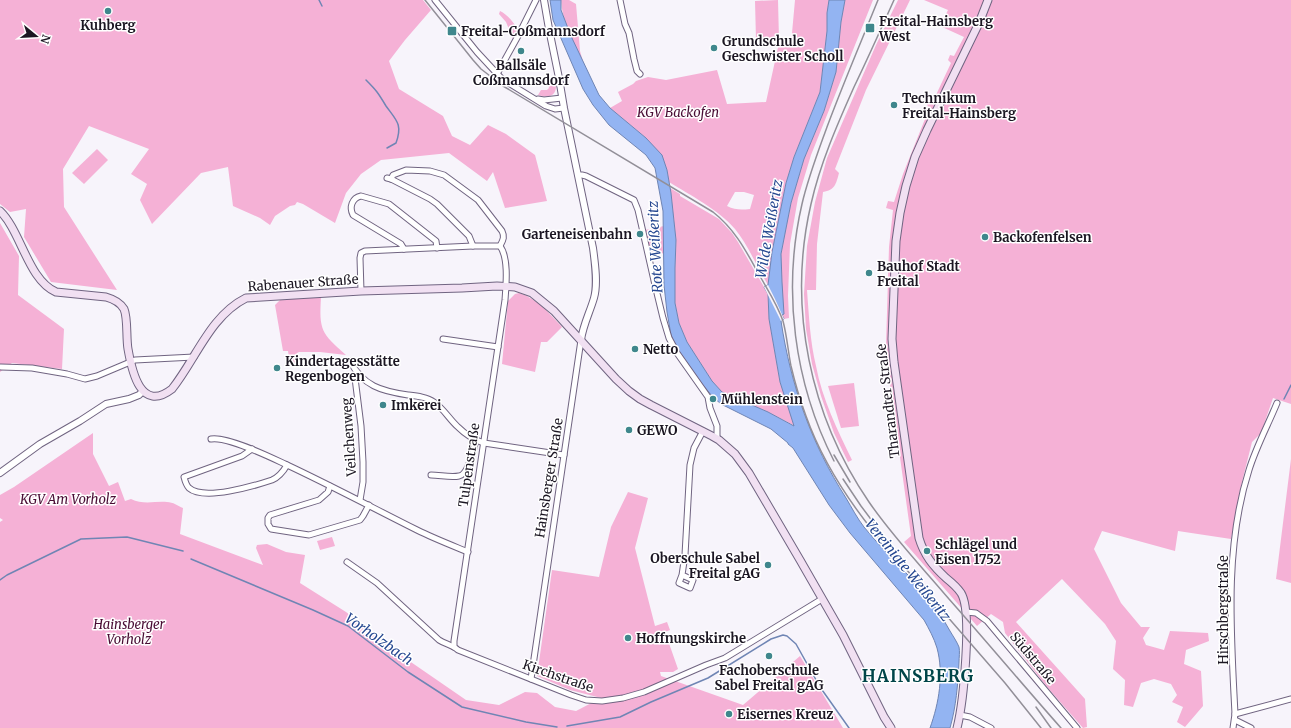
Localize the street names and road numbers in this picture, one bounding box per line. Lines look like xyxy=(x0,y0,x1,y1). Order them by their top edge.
street label: Rabenauer Straße xyxy=(247,271,359,295)
street label: Tharandter Straße xyxy=(873,343,903,459)
street label: Veilchenweg xyxy=(338,397,360,478)
street label: Hainsberger Straße xyxy=(531,417,567,539)
street label: Tulpenstraße xyxy=(455,422,483,508)
street label: Hirschbergstraße xyxy=(1215,555,1232,665)
street label: Südstraße xyxy=(1006,628,1060,688)
street label: Kirchstraße xyxy=(520,656,596,696)

